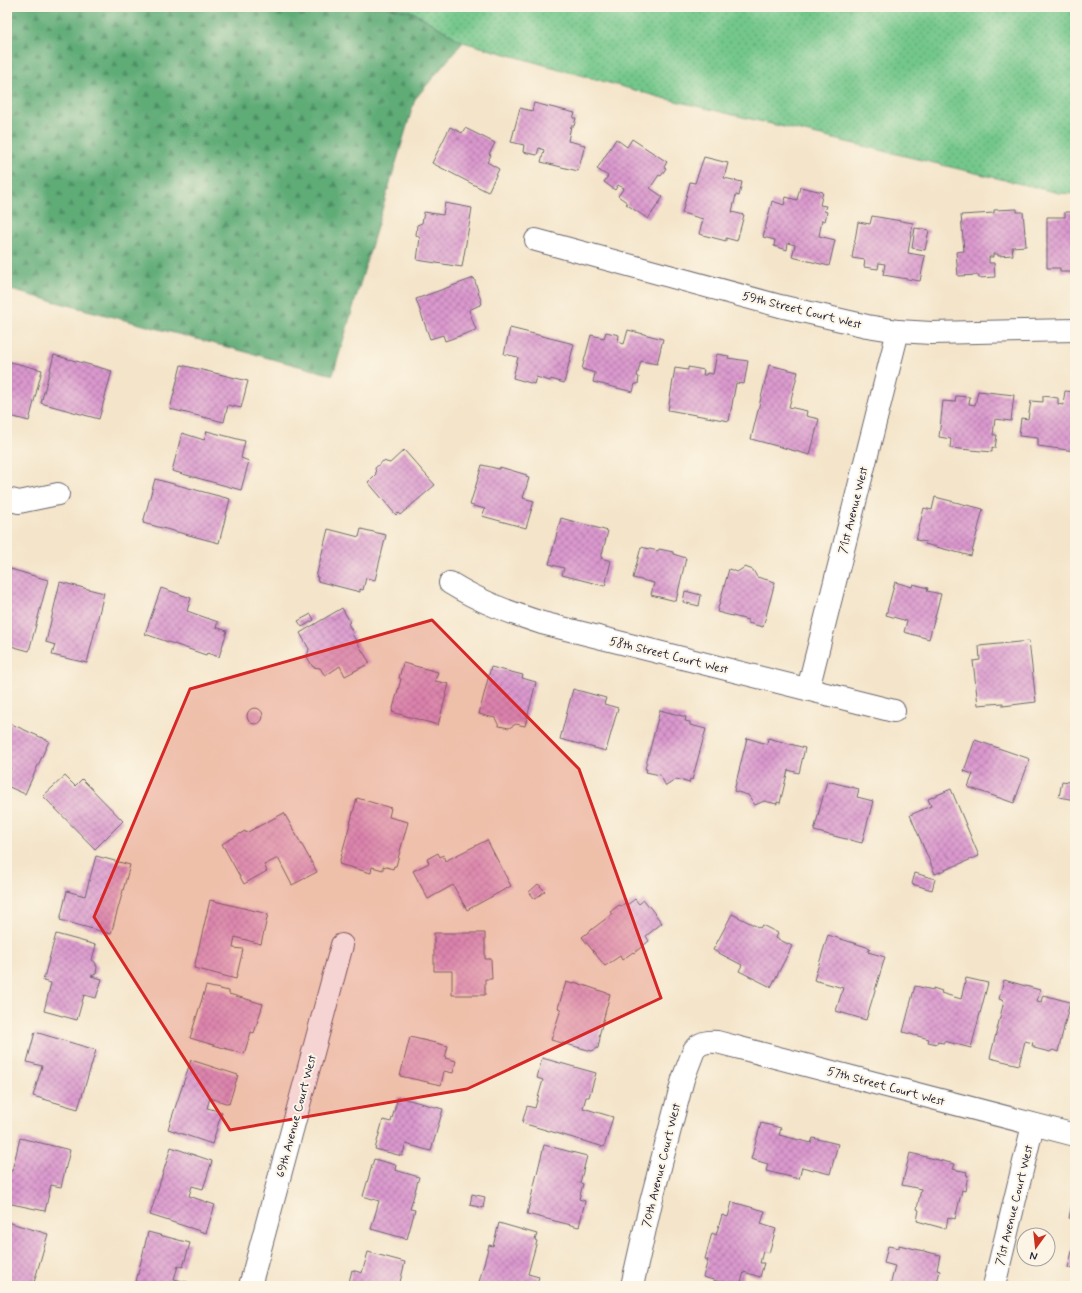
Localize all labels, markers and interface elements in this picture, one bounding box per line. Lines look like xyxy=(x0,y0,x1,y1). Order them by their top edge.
street label: 59th Street Court West xyxy=(740,288,864,334)
street label: 71st Avenue West xyxy=(835,464,873,556)
street label: 58th Street Court West xyxy=(608,633,730,679)
street label: 69th Avenue Court West xyxy=(273,1052,321,1179)
street label: 57th Street Court West xyxy=(825,1064,947,1111)
street label: 70th Avenue Court West xyxy=(639,1101,685,1229)
street label: 71st Avenue Court West xyxy=(992,1143,1038,1267)
north arrow xyxy=(1016,1227,1056,1267)
text: N xyxy=(1028,1248,1039,1263)

